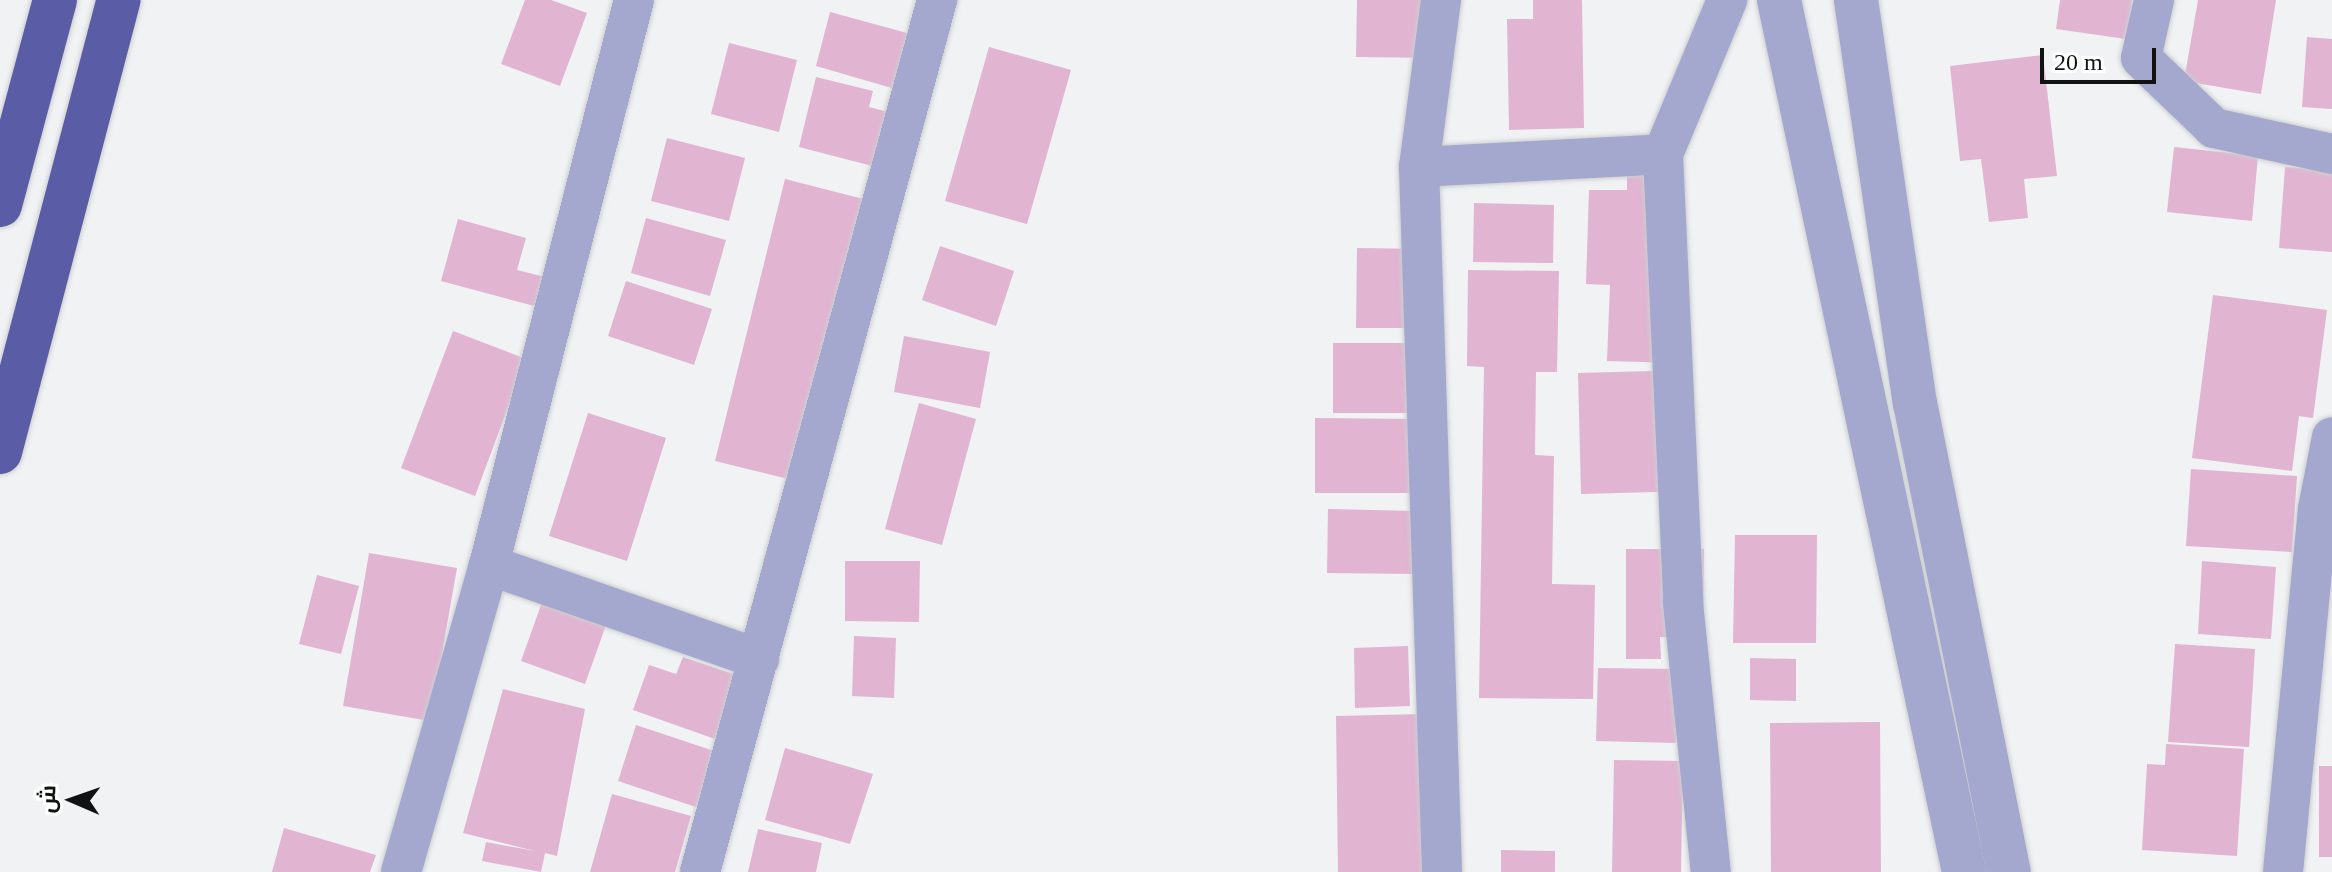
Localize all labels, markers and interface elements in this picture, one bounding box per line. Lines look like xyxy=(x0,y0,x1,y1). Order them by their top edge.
scale bar xyxy=(2044,32,2160,82)
text: 20 m xyxy=(2054,49,2103,75)
north arrow xyxy=(32,760,112,840)
text: ش xyxy=(35,785,60,814)

